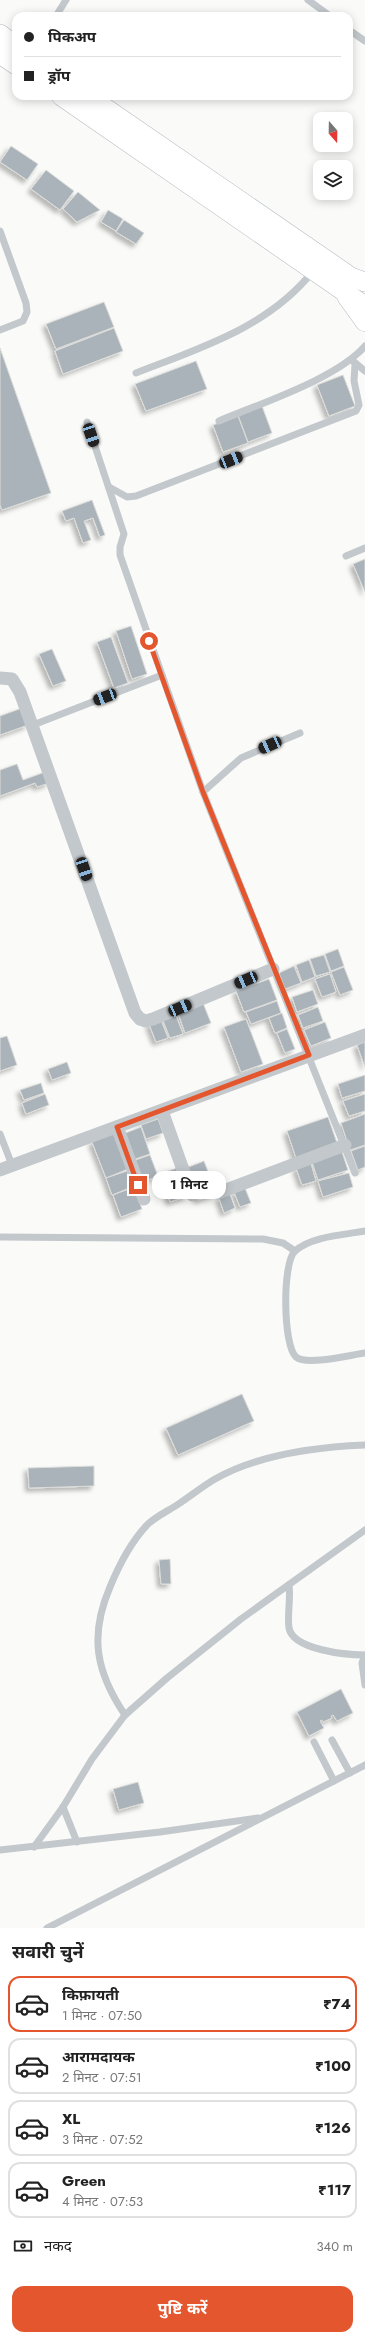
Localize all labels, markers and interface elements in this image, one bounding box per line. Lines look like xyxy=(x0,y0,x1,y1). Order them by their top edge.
text: पिकअप xyxy=(48,26,96,48)
text: ड्रॉप xyxy=(48,65,70,87)
north arrow xyxy=(313,112,353,152)
map controls xyxy=(313,112,353,200)
button: layers xyxy=(313,160,353,200)
car xyxy=(81,422,101,448)
car xyxy=(218,450,244,470)
route start xyxy=(140,632,158,650)
car xyxy=(92,687,118,707)
car xyxy=(257,735,283,755)
car xyxy=(74,856,94,882)
car xyxy=(233,970,259,990)
car xyxy=(167,998,193,1018)
callout: 1 मिनट xyxy=(152,1171,226,1199)
text: 1 मिनट xyxy=(170,1175,208,1194)
route end xyxy=(129,1176,147,1194)
text: सवारी चुनें xyxy=(12,1939,84,1965)
text: किफ़ायती xyxy=(62,1984,119,2006)
icon: car xyxy=(14,1986,50,2022)
text: ₹74 xyxy=(323,1993,351,2015)
text: 1 मिनट · 07:50 xyxy=(62,2006,142,2025)
text: आरामदायक xyxy=(62,2046,135,2068)
icon: car xyxy=(14,2048,50,2084)
text: ₹100 xyxy=(315,2055,351,2077)
text: 2 मिनट · 07:51 xyxy=(62,2068,142,2087)
text: XL xyxy=(62,2108,80,2130)
icon: car xyxy=(14,2110,50,2146)
text: ₹126 xyxy=(315,2117,351,2139)
text: 3 मिनट · 07:52 xyxy=(62,2130,143,2149)
text: Green xyxy=(62,2170,106,2192)
icon: car xyxy=(14,2172,50,2208)
text: ₹117 xyxy=(318,2179,351,2201)
text: 4 मिनट · 07:53 xyxy=(62,2192,143,2211)
icon: cash xyxy=(12,2235,34,2257)
text: नकद xyxy=(44,2235,72,2257)
text: 340 m xyxy=(316,2237,353,2256)
button: पुष्टि करें xyxy=(12,2286,353,2332)

